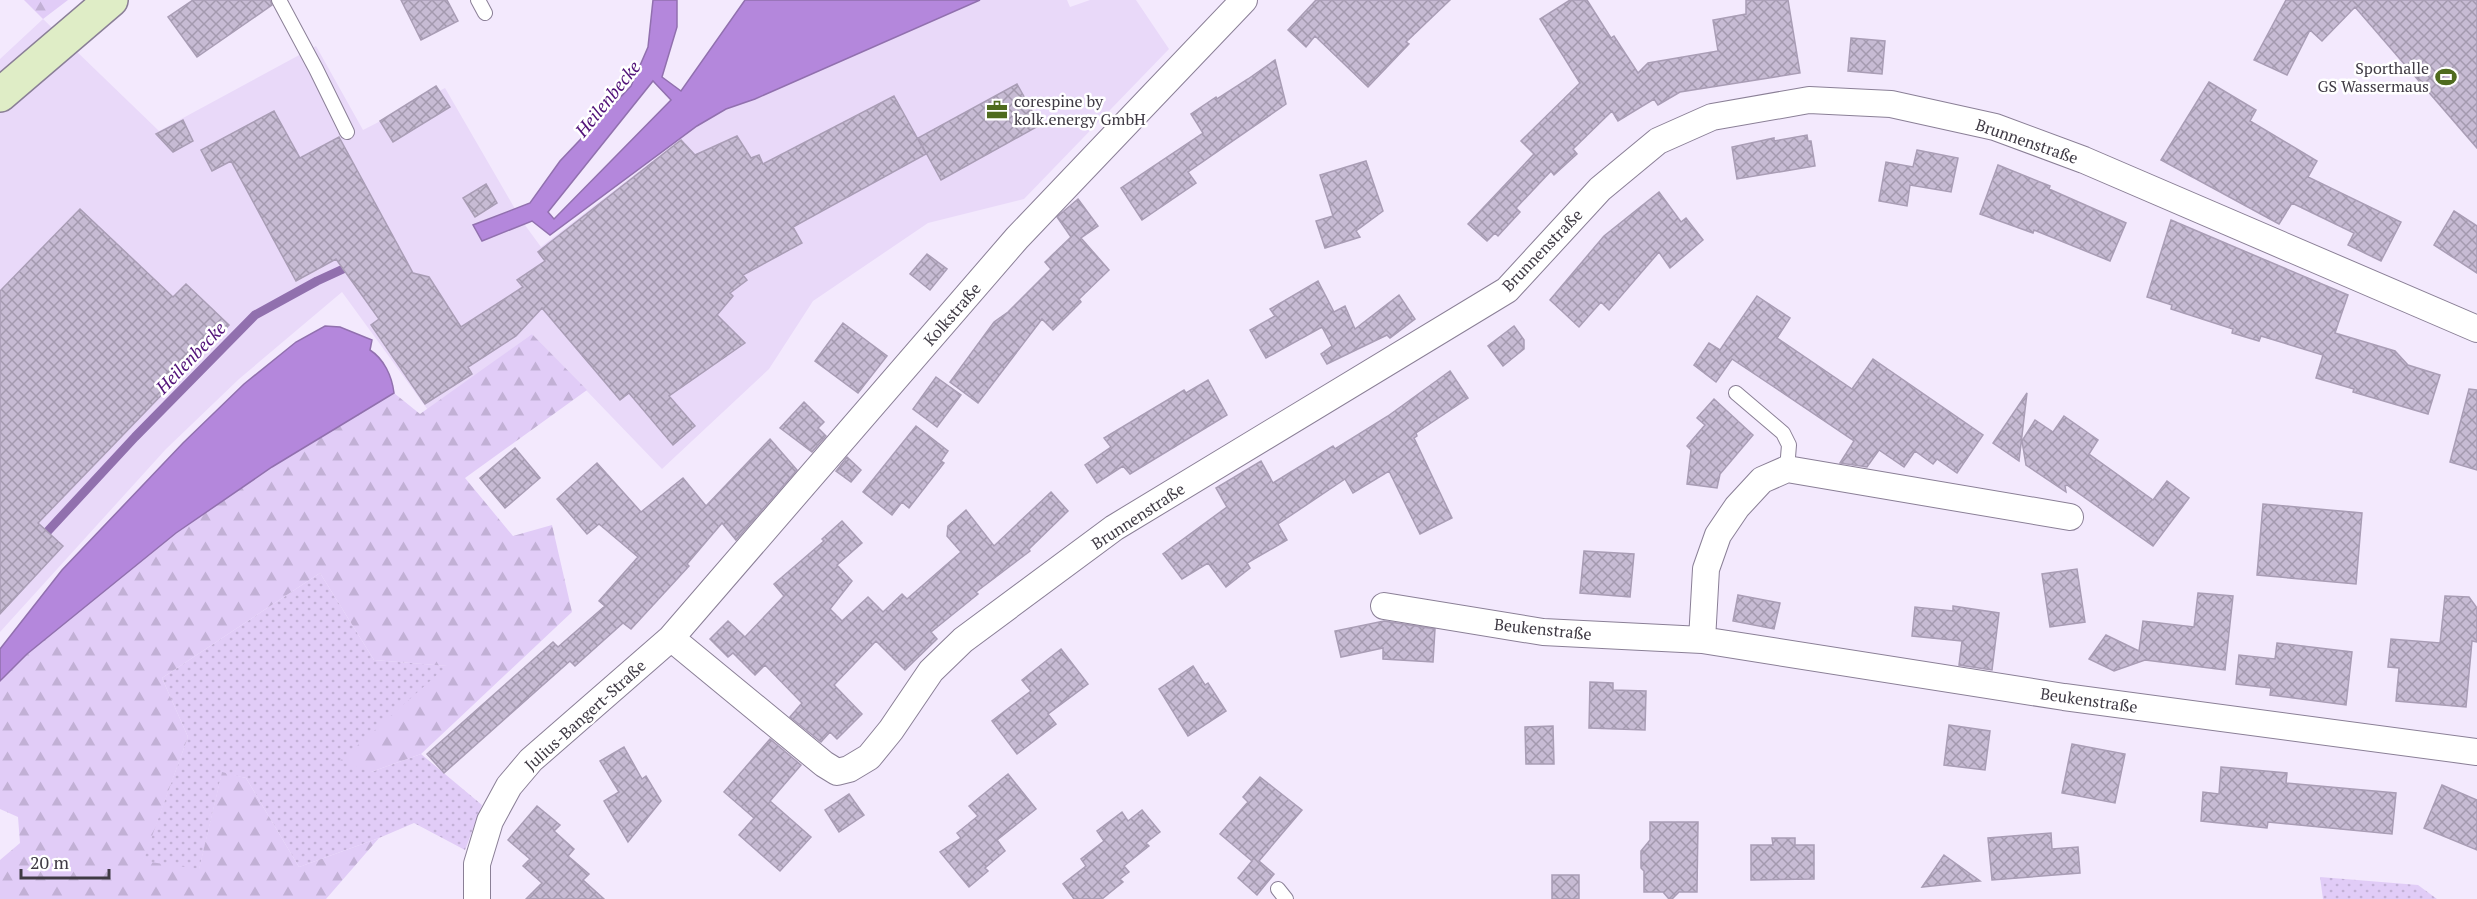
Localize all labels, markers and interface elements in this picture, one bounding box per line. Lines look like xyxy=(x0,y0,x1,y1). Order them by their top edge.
water label: Heilenbecke xyxy=(569,55,645,142)
place label: Sporthalle GS Wassermaus xyxy=(2317,57,2429,97)
sports icon: Sporthalle GS Wassermaus xyxy=(2434,65,2458,89)
place label: corespine by kolk.energy GmbH xyxy=(1014,90,1146,130)
office icon: corespine by kolk.energy GmbH xyxy=(985,98,1009,122)
street label: Brunnenstraße xyxy=(1973,113,2081,169)
street label: Brunnenstraße xyxy=(1497,204,1587,296)
street label: Kolkstraße xyxy=(918,278,986,350)
water label: Heilenbecke xyxy=(149,316,231,399)
street label: Brunnenstraße xyxy=(1087,478,1189,554)
street label: Beukenstraße xyxy=(1493,613,1593,645)
street label: Julius-Bangert-Straße xyxy=(520,655,650,775)
street label: Beukenstraße xyxy=(2039,682,2139,718)
scale bar xyxy=(21,842,110,880)
text: 20 m xyxy=(30,850,70,874)

